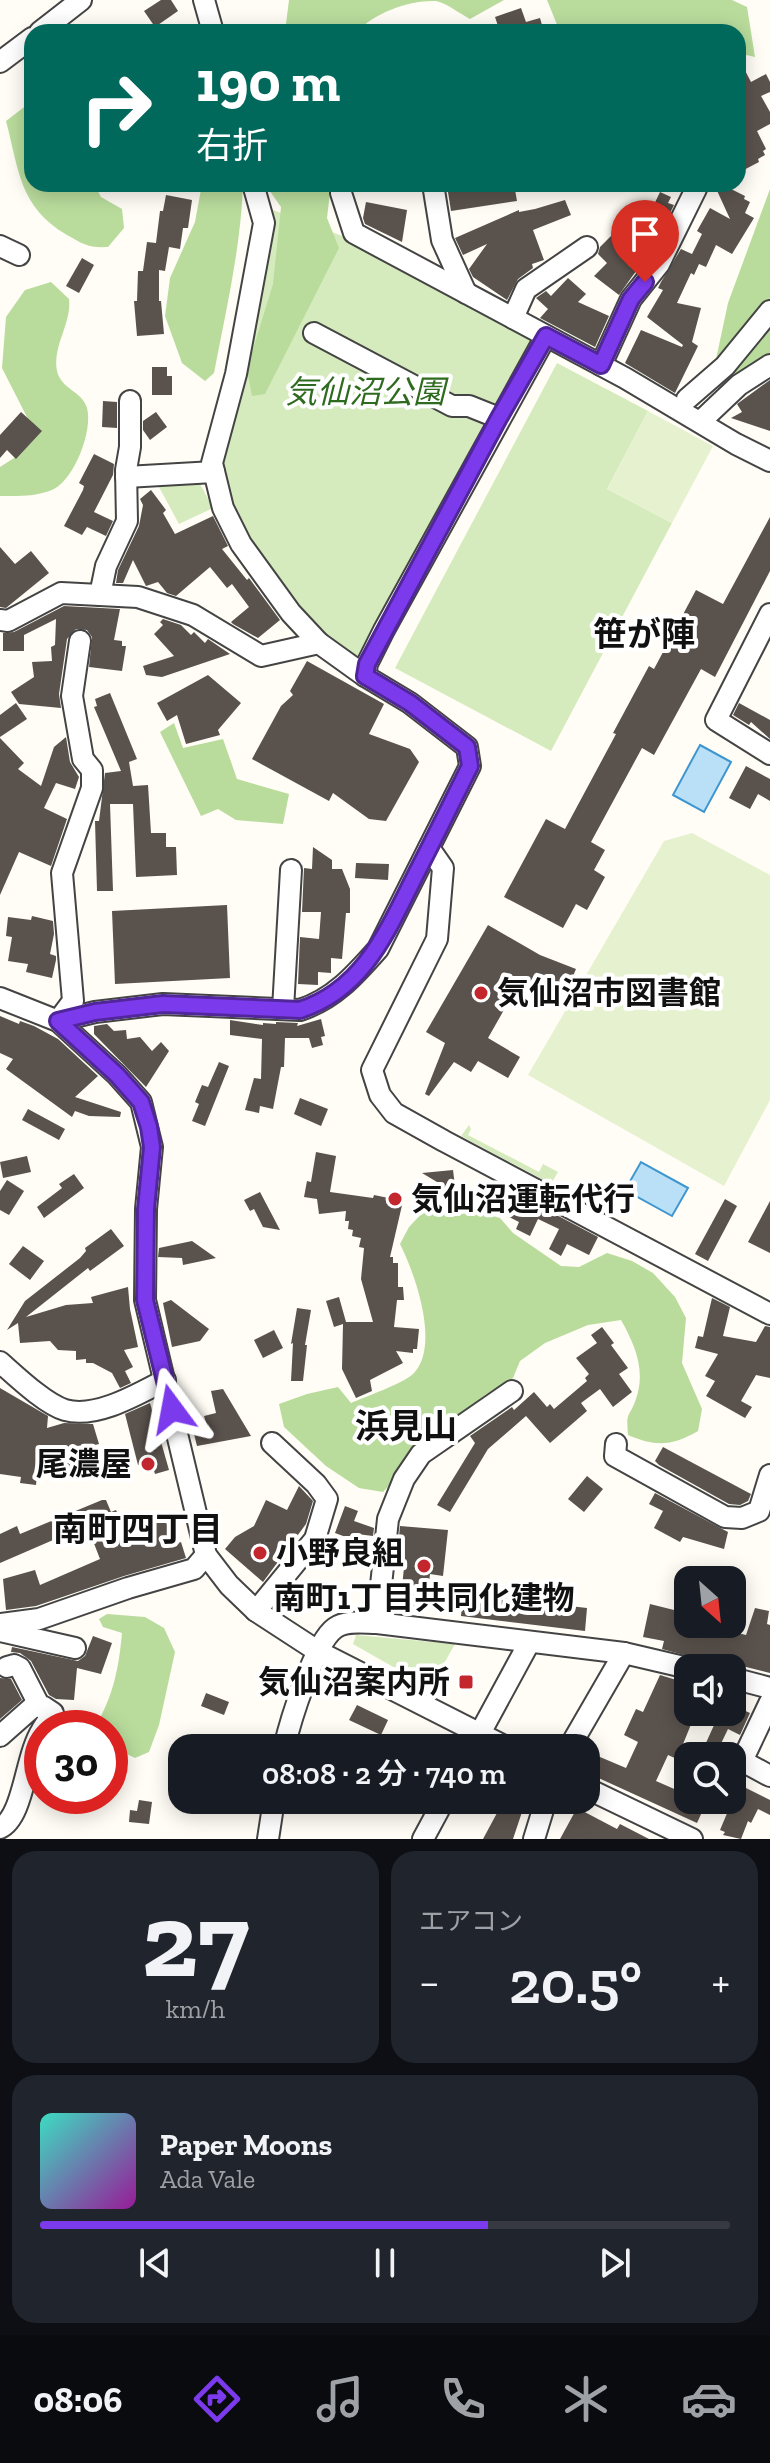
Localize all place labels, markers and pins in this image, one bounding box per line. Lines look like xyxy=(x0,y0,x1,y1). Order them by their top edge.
pin xyxy=(611,200,679,282)
place label: 気仙沼市図書館 xyxy=(497,974,721,1012)
marker: 気仙沼市図書館 xyxy=(472,984,490,1002)
place label: 気仙沼運転代行 xyxy=(411,1180,635,1218)
marker: 気仙沼運転代行 xyxy=(386,1190,404,1208)
place label: 尾濃屋 xyxy=(36,1445,132,1483)
marker: 尾濃屋 xyxy=(139,1455,157,1473)
place label: 小野良組 xyxy=(276,1534,404,1572)
marker: 小野良組 xyxy=(251,1544,269,1562)
marker: 南町1丁目共同化建物 xyxy=(415,1557,433,1575)
place label: 南町1丁目共同化建物 xyxy=(274,1579,574,1617)
place label: 気仙沼案内所 xyxy=(258,1663,450,1701)
marker: 気仙沼案内所 xyxy=(457,1673,475,1691)

